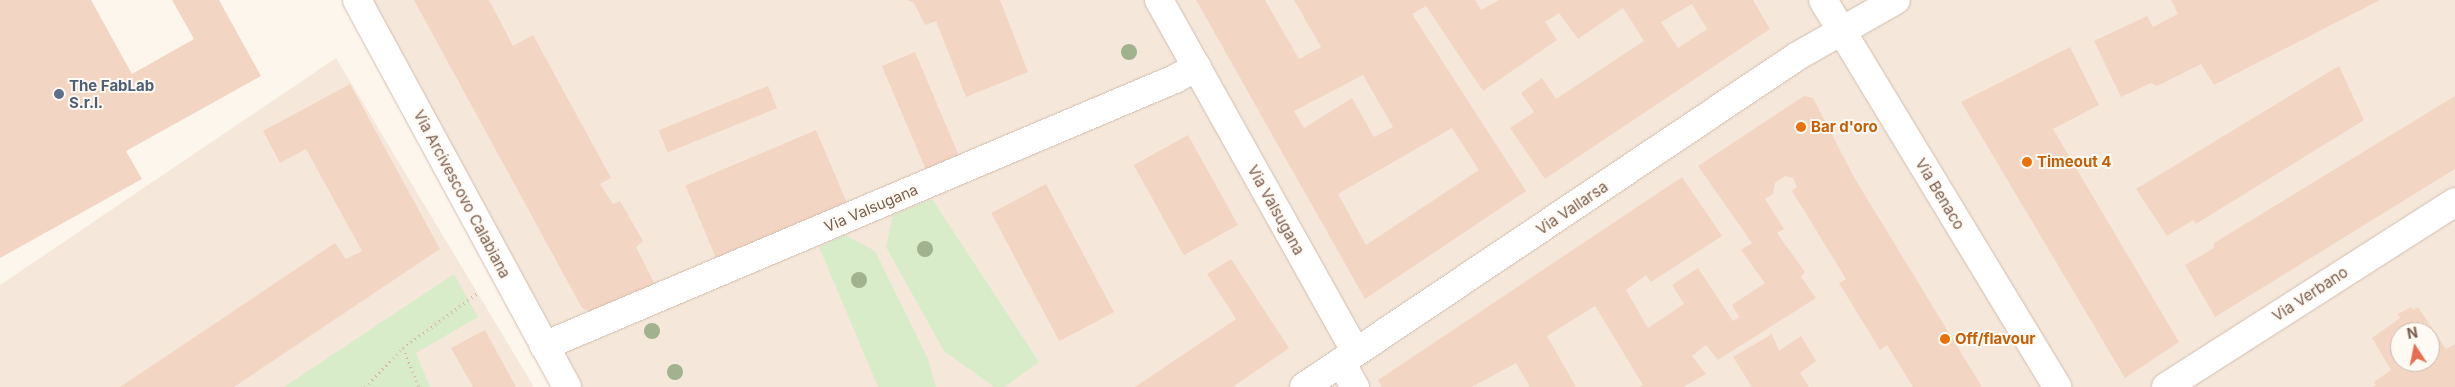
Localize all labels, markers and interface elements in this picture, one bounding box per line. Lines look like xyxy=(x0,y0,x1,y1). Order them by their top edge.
place label: The FabLab S.r.l. xyxy=(69,76,154,111)
marker: The FabLab S.r.l. xyxy=(53,88,65,100)
street label: Via Arcivescovo Calabiana xyxy=(410,107,514,281)
place label: Bar d'oro xyxy=(1811,118,1878,136)
marker: Bar d'oro xyxy=(1795,121,1807,133)
place label: Timeout 4 xyxy=(2037,153,2111,171)
street label: Via Benaco xyxy=(1912,155,1968,233)
marker: Timeout 4 xyxy=(2021,156,2033,168)
street label: Via Valsugana xyxy=(1244,162,1308,258)
street label: Via Vallarsa xyxy=(1533,178,1611,238)
street label: Via Valsugana xyxy=(821,180,921,236)
street label: Via Verbano xyxy=(2269,263,2351,325)
north arrow xyxy=(2390,322,2440,372)
text: N xyxy=(2405,323,2419,342)
place label: Off/flavour xyxy=(1955,330,2035,348)
marker: Off/flavour xyxy=(1939,333,1951,345)

